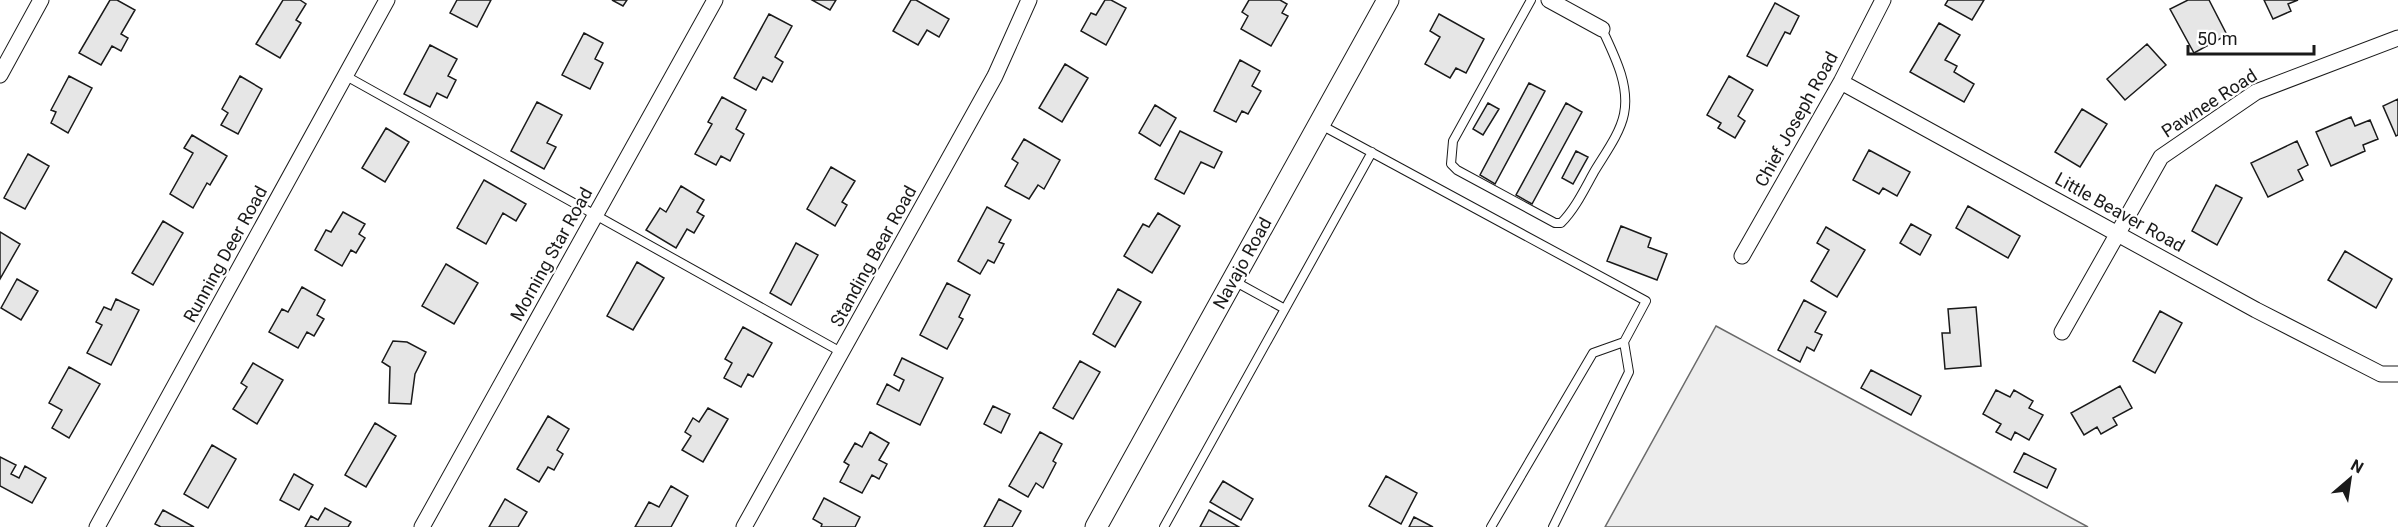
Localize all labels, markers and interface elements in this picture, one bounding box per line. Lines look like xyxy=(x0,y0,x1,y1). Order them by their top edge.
scale bar xyxy=(2188,18,2314,56)
text: 50 m xyxy=(2197,28,2237,49)
street label: Chief Joseph Road xyxy=(1750,48,1842,190)
street label: Pawnee Road xyxy=(2157,64,2261,142)
street label: Little Beaver Road xyxy=(2052,168,2188,256)
street label: Running Deer Road xyxy=(179,182,271,326)
street label: Standing Bear Road xyxy=(826,182,920,330)
street label: Morning Star Road xyxy=(506,184,596,324)
street label: Navajo Road xyxy=(1208,214,1276,312)
north arrow xyxy=(2320,449,2380,509)
text: N xyxy=(2347,455,2367,477)

